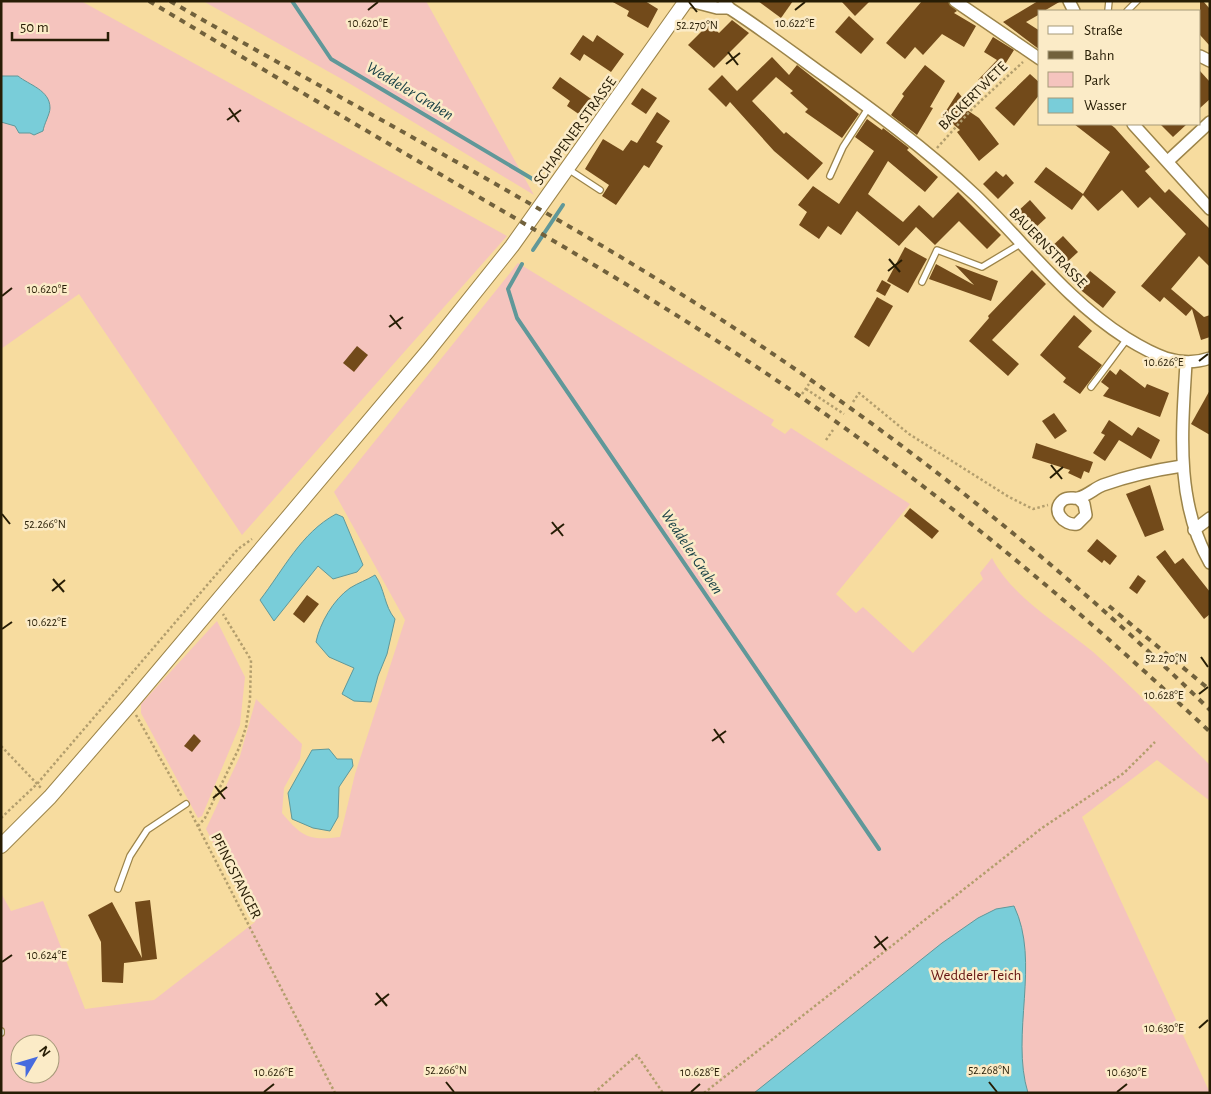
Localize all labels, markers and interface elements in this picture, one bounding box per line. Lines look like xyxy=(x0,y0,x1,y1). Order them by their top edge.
scale bar xyxy=(12,10,109,42)
legend xyxy=(1038,10,1201,125)
text: 10.620°E xyxy=(348,17,388,29)
text: 10.622°E xyxy=(775,17,815,29)
text: 52.270°N xyxy=(676,19,718,31)
text: 50 m xyxy=(20,20,49,35)
text: Straße xyxy=(1084,23,1123,38)
text: Bahn xyxy=(1084,48,1114,63)
street label: BÄCKERTWETE xyxy=(935,58,1010,133)
water label: Weddeler Graben xyxy=(364,59,456,123)
text: Park xyxy=(1084,73,1110,88)
street label: SCHAPENER STRASSE xyxy=(531,74,619,188)
text: Wasser xyxy=(1084,98,1127,113)
street label: BAUERNSTRASSE xyxy=(1006,205,1090,291)
text: 10.620°E xyxy=(27,283,67,295)
text: 10.626°E xyxy=(1144,356,1184,368)
water label: Weddeler Graben xyxy=(658,507,726,597)
text: 52.266°N xyxy=(24,518,66,530)
text: 10.622°E xyxy=(27,616,67,628)
text: 52.270°N xyxy=(1145,652,1187,664)
text: 10.628°E xyxy=(1144,689,1184,701)
street label: PFINGSTANGER xyxy=(208,831,264,921)
text: 10.624°E xyxy=(27,949,67,961)
park label: Weddeler Teich xyxy=(931,968,1021,983)
text: 10.630°E xyxy=(1144,1022,1184,1034)
north arrow xyxy=(10,1034,60,1084)
text: N xyxy=(36,1043,53,1060)
text: 52.266°N xyxy=(425,1064,467,1076)
text: 52.268°N xyxy=(968,1064,1010,1076)
text: 10.626°E xyxy=(254,1066,294,1078)
text: 10.628°E xyxy=(680,1066,720,1078)
text: 10.630°E xyxy=(1107,1066,1147,1078)

